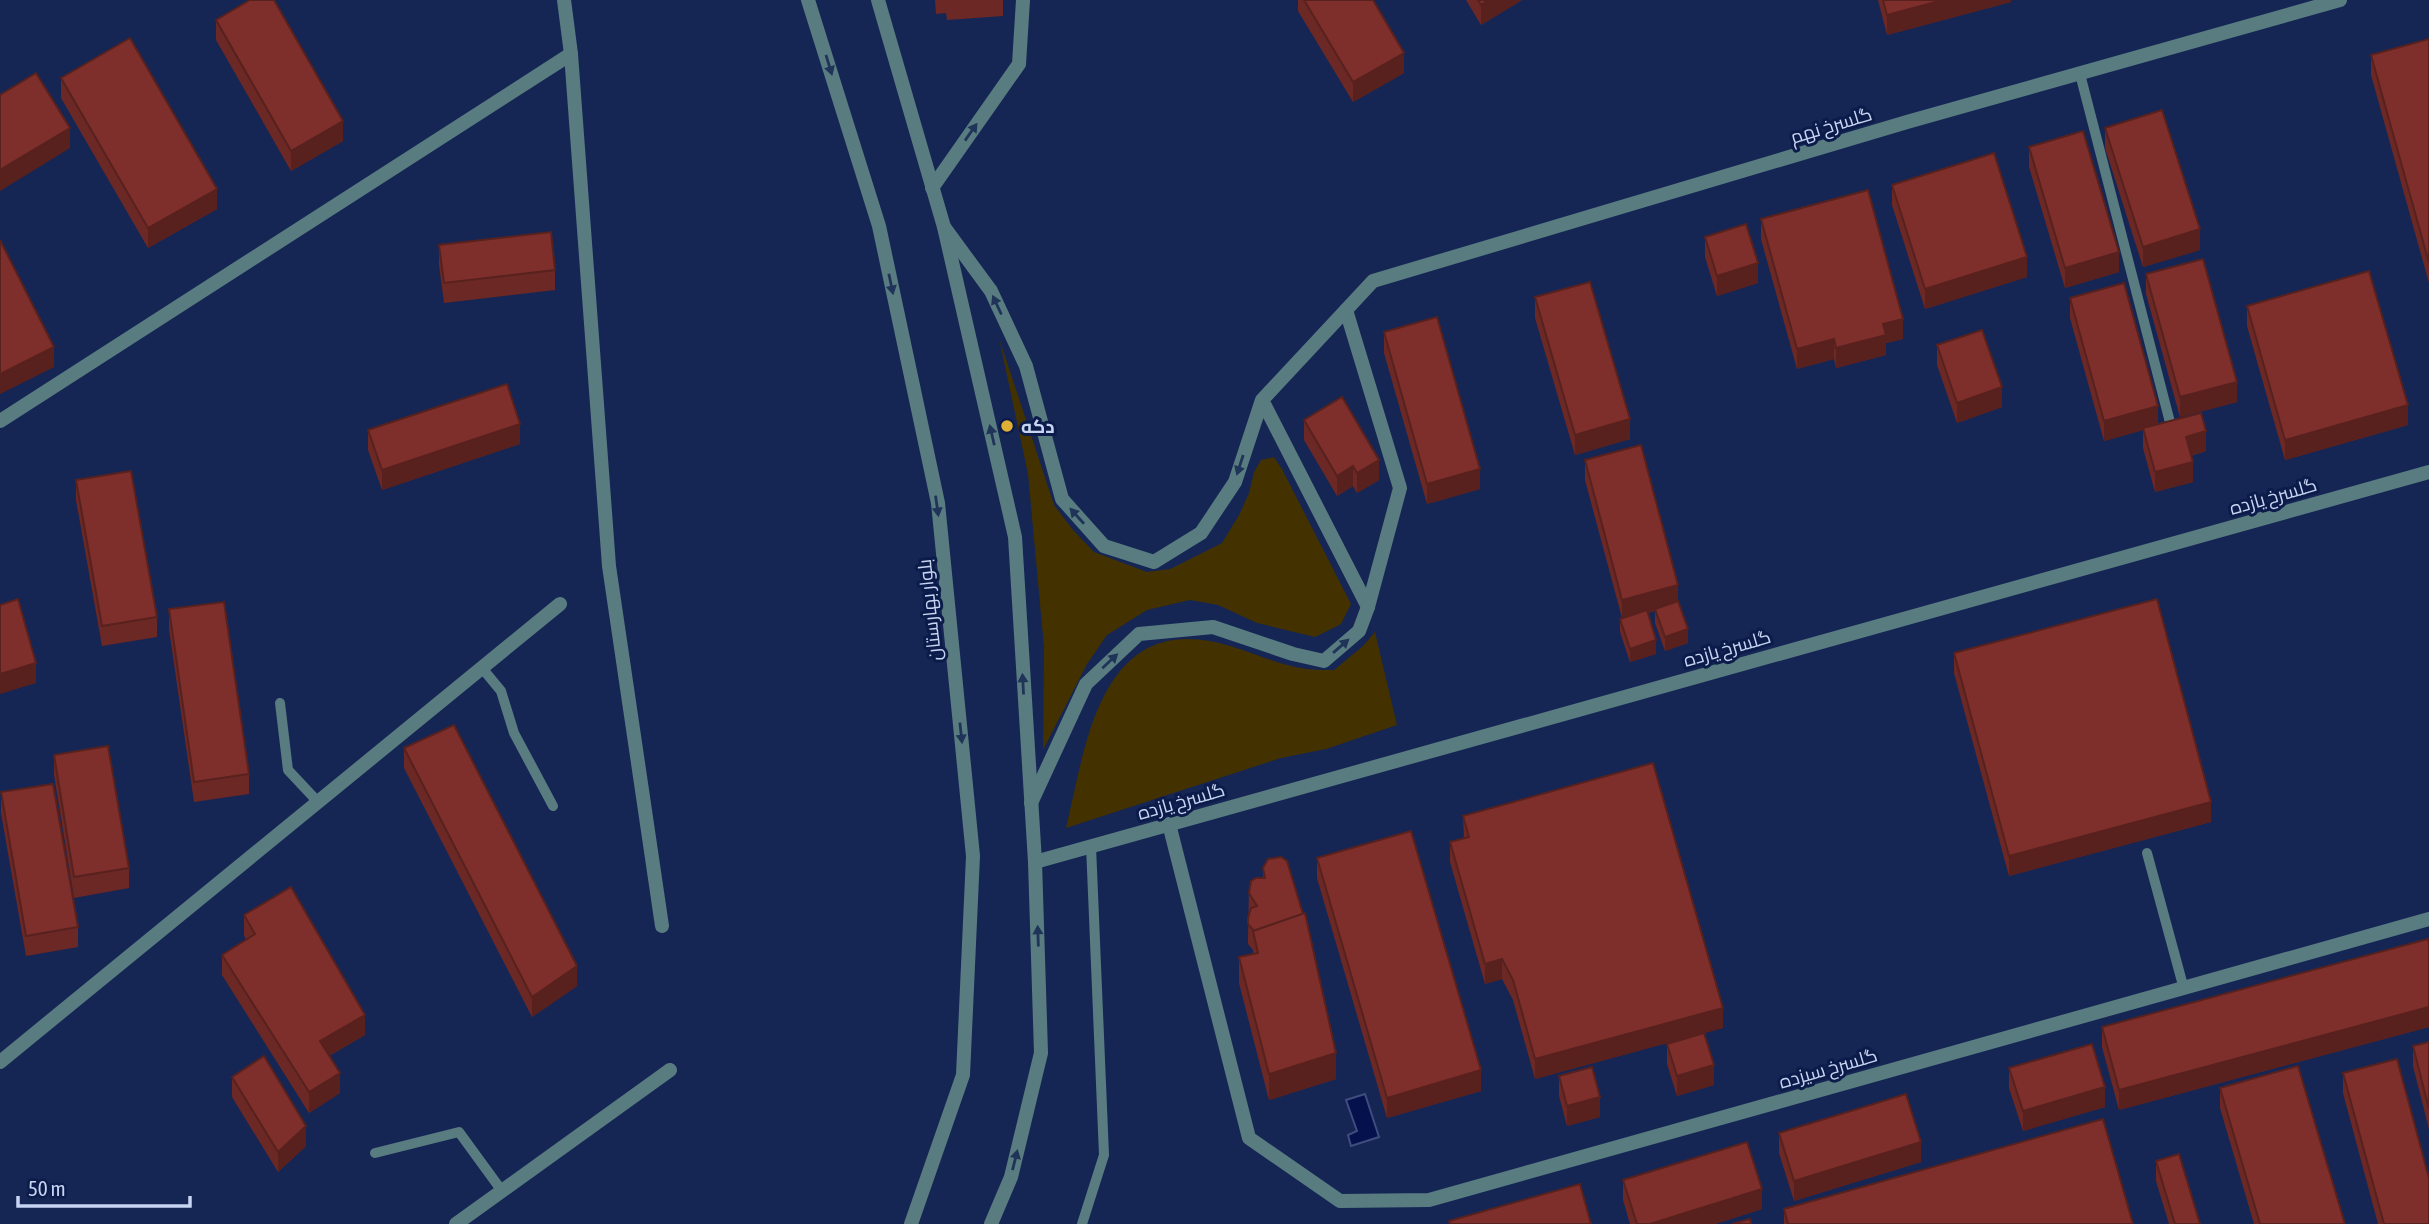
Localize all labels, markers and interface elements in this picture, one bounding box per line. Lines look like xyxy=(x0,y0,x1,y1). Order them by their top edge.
one-way arrow xyxy=(824,55,835,76)
street label: گلسرخ نهم xyxy=(1788,102,1875,151)
one-way arrow xyxy=(964,123,978,141)
one-way arrow xyxy=(886,273,897,295)
one-way arrow xyxy=(991,295,1003,315)
place label: دکه xyxy=(1021,415,1055,437)
marker: دکه xyxy=(999,418,1015,434)
one-way arrow xyxy=(986,424,997,446)
one-way arrow xyxy=(1235,455,1245,476)
street label: گلسرخ یازده xyxy=(2227,473,2320,522)
one-way arrow xyxy=(932,496,943,518)
one-way arrow xyxy=(1070,507,1085,524)
street label: بلوار بهارستان xyxy=(913,558,946,662)
street label: گلسرخ یازده xyxy=(1681,625,1774,674)
one-way arrow xyxy=(1332,638,1350,654)
one-way arrow xyxy=(1102,652,1119,669)
one-way arrow xyxy=(1018,673,1029,695)
one-way arrow xyxy=(955,722,966,744)
street label: گلسرخ یازده xyxy=(1135,778,1228,827)
one-way arrow xyxy=(1032,925,1043,947)
street label: گلسرخ سیزده xyxy=(1776,1043,1881,1095)
one-way arrow xyxy=(1010,1149,1021,1171)
scale bar xyxy=(18,1164,189,1208)
text: 50 m xyxy=(28,1176,66,1200)

